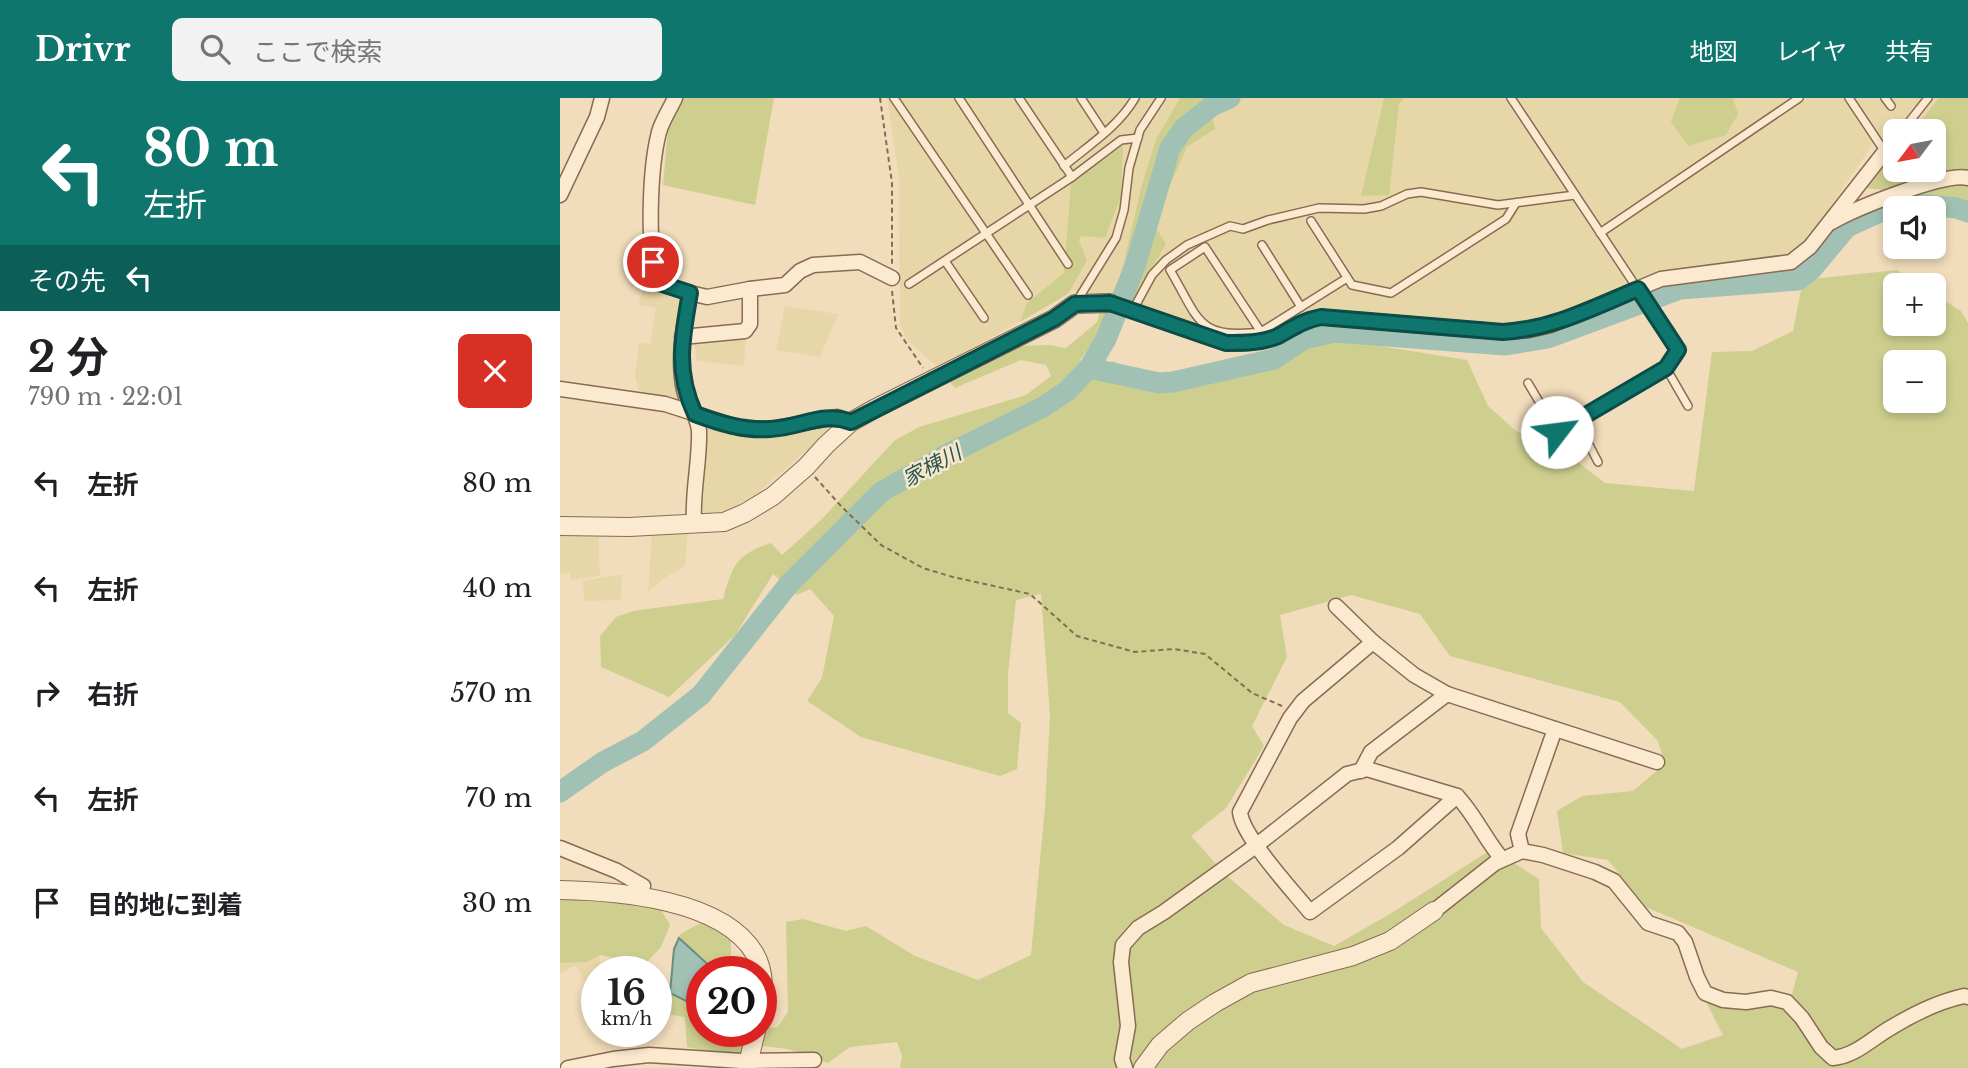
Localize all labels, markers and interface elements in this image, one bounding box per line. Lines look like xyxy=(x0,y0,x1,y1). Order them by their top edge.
search box xyxy=(172,18,662,81)
text: Drivr xyxy=(35,29,130,70)
icon: search xyxy=(196,30,234,68)
text: ここで検索 xyxy=(252,36,382,68)
text: 地図 xyxy=(1690,37,1738,66)
text: レイヤ xyxy=(1776,37,1847,66)
text: 共有 xyxy=(1885,37,1933,66)
text: 80 m xyxy=(143,118,278,179)
north arrow xyxy=(1883,119,1946,182)
map controls xyxy=(1883,119,1946,413)
icon: left xyxy=(28,126,119,217)
text: 左折 xyxy=(143,185,207,225)
button: sound xyxy=(1883,196,1946,259)
pin xyxy=(623,232,683,292)
icon: arrive xyxy=(634,243,672,281)
icon: left xyxy=(120,259,158,297)
text: その先 xyxy=(28,265,106,297)
button: + xyxy=(1883,273,1946,336)
text: 2 分 xyxy=(28,331,109,383)
button: close xyxy=(458,334,532,408)
button: − xyxy=(1883,350,1946,413)
text: 790 m · 22:01 xyxy=(28,383,183,411)
position arrow xyxy=(1520,395,1594,469)
water label: 家棟川 xyxy=(898,439,968,492)
icon: left xyxy=(28,464,66,502)
text: 80 m xyxy=(462,467,532,499)
text: 左折 xyxy=(87,469,139,501)
icon: left xyxy=(28,569,66,607)
text: 40 m xyxy=(463,572,532,604)
text: 左折 xyxy=(87,574,139,606)
icon: right xyxy=(28,674,66,712)
text: 570 m xyxy=(450,677,532,709)
text: 右折 xyxy=(87,679,139,711)
icon: left xyxy=(28,779,66,817)
text: 70 m xyxy=(465,782,532,814)
text: 左折 xyxy=(87,784,139,816)
icon: arrive xyxy=(28,884,66,922)
text: 30 m xyxy=(462,887,532,919)
text: 目的地に到着 xyxy=(87,889,243,921)
speed limit sign: 20 xyxy=(686,956,777,1047)
text: 16 xyxy=(607,971,646,1014)
text: km/h xyxy=(601,1008,652,1030)

